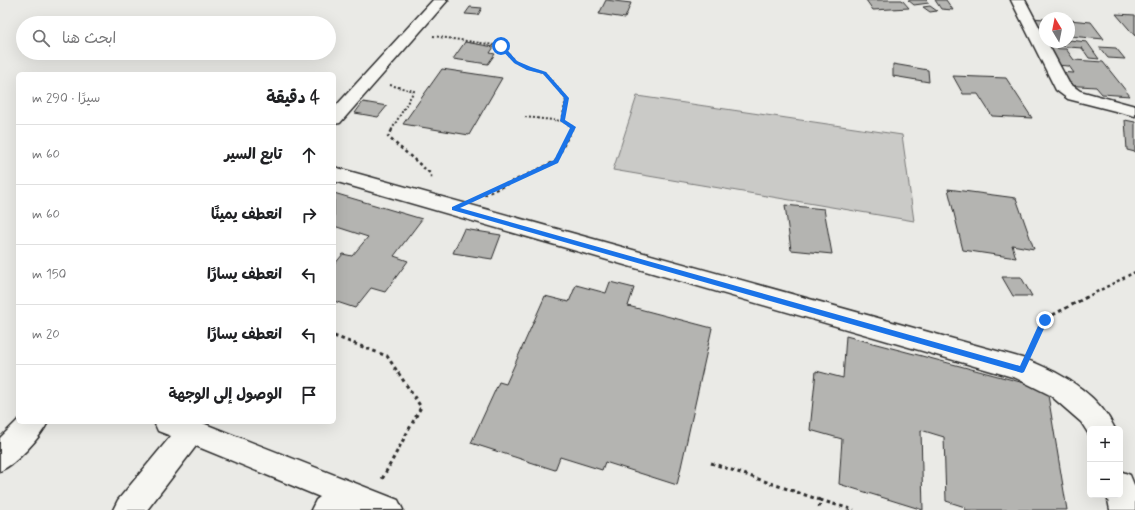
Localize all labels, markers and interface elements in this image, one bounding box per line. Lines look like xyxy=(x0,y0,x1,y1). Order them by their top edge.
north arrow xyxy=(1039,12,1075,48)
search box xyxy=(16,16,336,60)
icon: search xyxy=(30,27,52,49)
text: ابحث هنا xyxy=(62,29,116,49)
route start xyxy=(492,37,510,55)
text: 4 دقيقة xyxy=(266,87,320,109)
text: سيرًا · 290 m xyxy=(32,90,100,107)
icon: ahead xyxy=(298,144,320,166)
text: تابع السير xyxy=(224,145,282,165)
text: 60 m xyxy=(32,146,60,163)
icon: right xyxy=(298,204,320,226)
text: انعطف يمينًا xyxy=(211,205,282,225)
text: 60 m xyxy=(32,206,60,223)
icon: left xyxy=(298,264,320,286)
text: انعطف يسارًا xyxy=(207,265,282,285)
text: 150 m xyxy=(32,266,66,283)
route end xyxy=(1036,311,1054,329)
icon: left xyxy=(298,324,320,346)
text: انعطف يسارًا xyxy=(207,325,282,345)
text: 20 m xyxy=(32,326,60,343)
icon: arrive xyxy=(298,384,320,406)
text: الوصول إلى الوجهة xyxy=(168,385,282,405)
map controls xyxy=(1087,426,1123,498)
button: + xyxy=(1087,426,1123,462)
button: − xyxy=(1087,462,1123,498)

